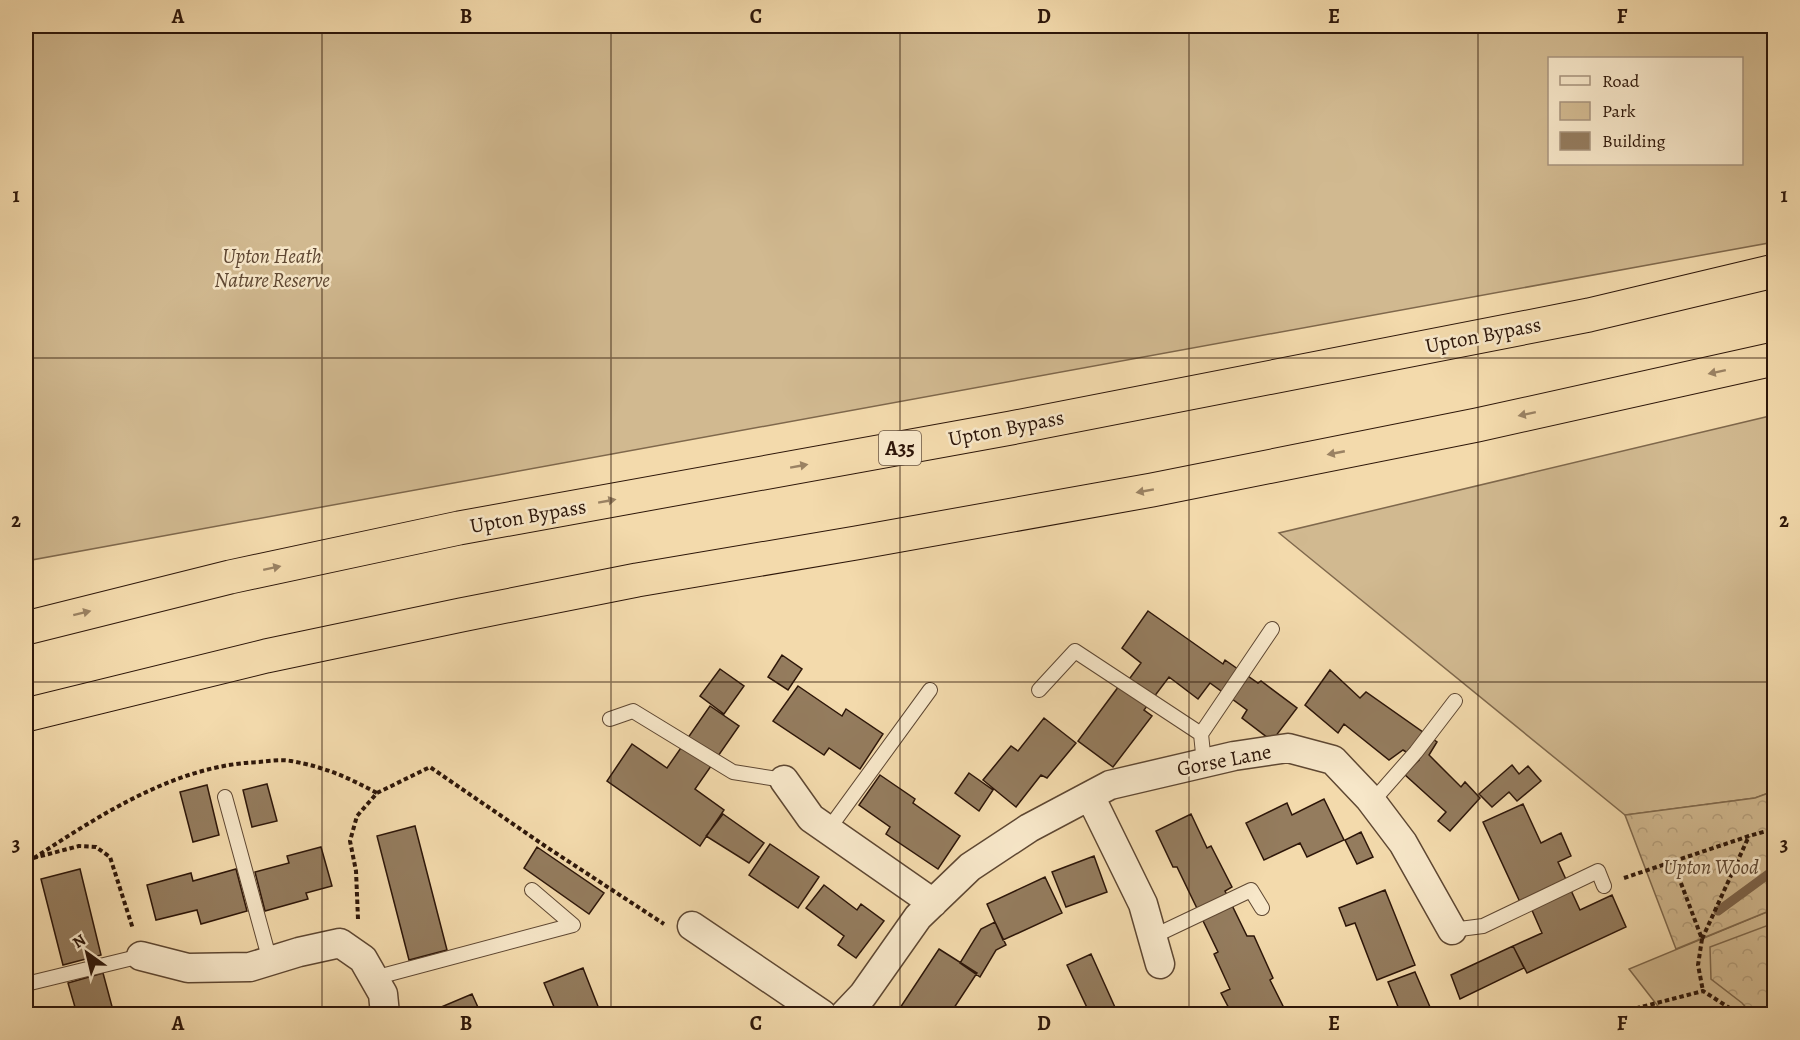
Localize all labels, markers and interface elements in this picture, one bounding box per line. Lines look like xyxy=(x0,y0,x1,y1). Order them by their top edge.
text: A xyxy=(171,3,185,30)
text: B xyxy=(460,3,472,30)
text: C xyxy=(750,3,762,30)
text: D xyxy=(1037,3,1051,30)
text: E xyxy=(1328,3,1340,30)
text: F xyxy=(1617,3,1628,30)
legend xyxy=(1548,57,1743,165)
text: Road xyxy=(1602,69,1640,93)
text: Park xyxy=(1602,99,1636,123)
text: Building xyxy=(1602,129,1666,153)
text: 1 xyxy=(12,182,20,209)
text: 1 xyxy=(1780,182,1788,209)
park label: Upton Heath Nature Reserve xyxy=(214,242,330,294)
street label: Upton Bypass xyxy=(1423,310,1543,360)
one-way arrow xyxy=(1708,367,1727,377)
street label: Upton Bypass xyxy=(946,403,1066,453)
one-way arrow xyxy=(1517,410,1536,419)
road number: A35 xyxy=(879,431,921,465)
one-way arrow xyxy=(1326,449,1345,458)
one-way arrow xyxy=(790,462,809,471)
one-way arrow xyxy=(1135,487,1154,496)
street label: Upton Bypass xyxy=(468,492,588,540)
one-way arrow xyxy=(598,496,617,505)
text: 2 xyxy=(11,507,21,534)
text: 2 xyxy=(1779,507,1789,534)
one-way arrow xyxy=(263,563,282,572)
one-way arrow xyxy=(73,608,91,618)
street label: Gorse Lane xyxy=(1174,737,1274,783)
text: 3 xyxy=(12,831,20,858)
text: 3 xyxy=(1780,831,1788,858)
park label: Upton Wood xyxy=(1663,853,1759,881)
north arrow xyxy=(57,923,117,983)
text: N xyxy=(68,929,90,954)
text: A xyxy=(171,1010,185,1037)
text: B xyxy=(460,1010,472,1037)
text: C xyxy=(750,1010,762,1037)
text: D xyxy=(1037,1010,1051,1037)
text: E xyxy=(1328,1010,1340,1037)
text: F xyxy=(1617,1010,1628,1037)

